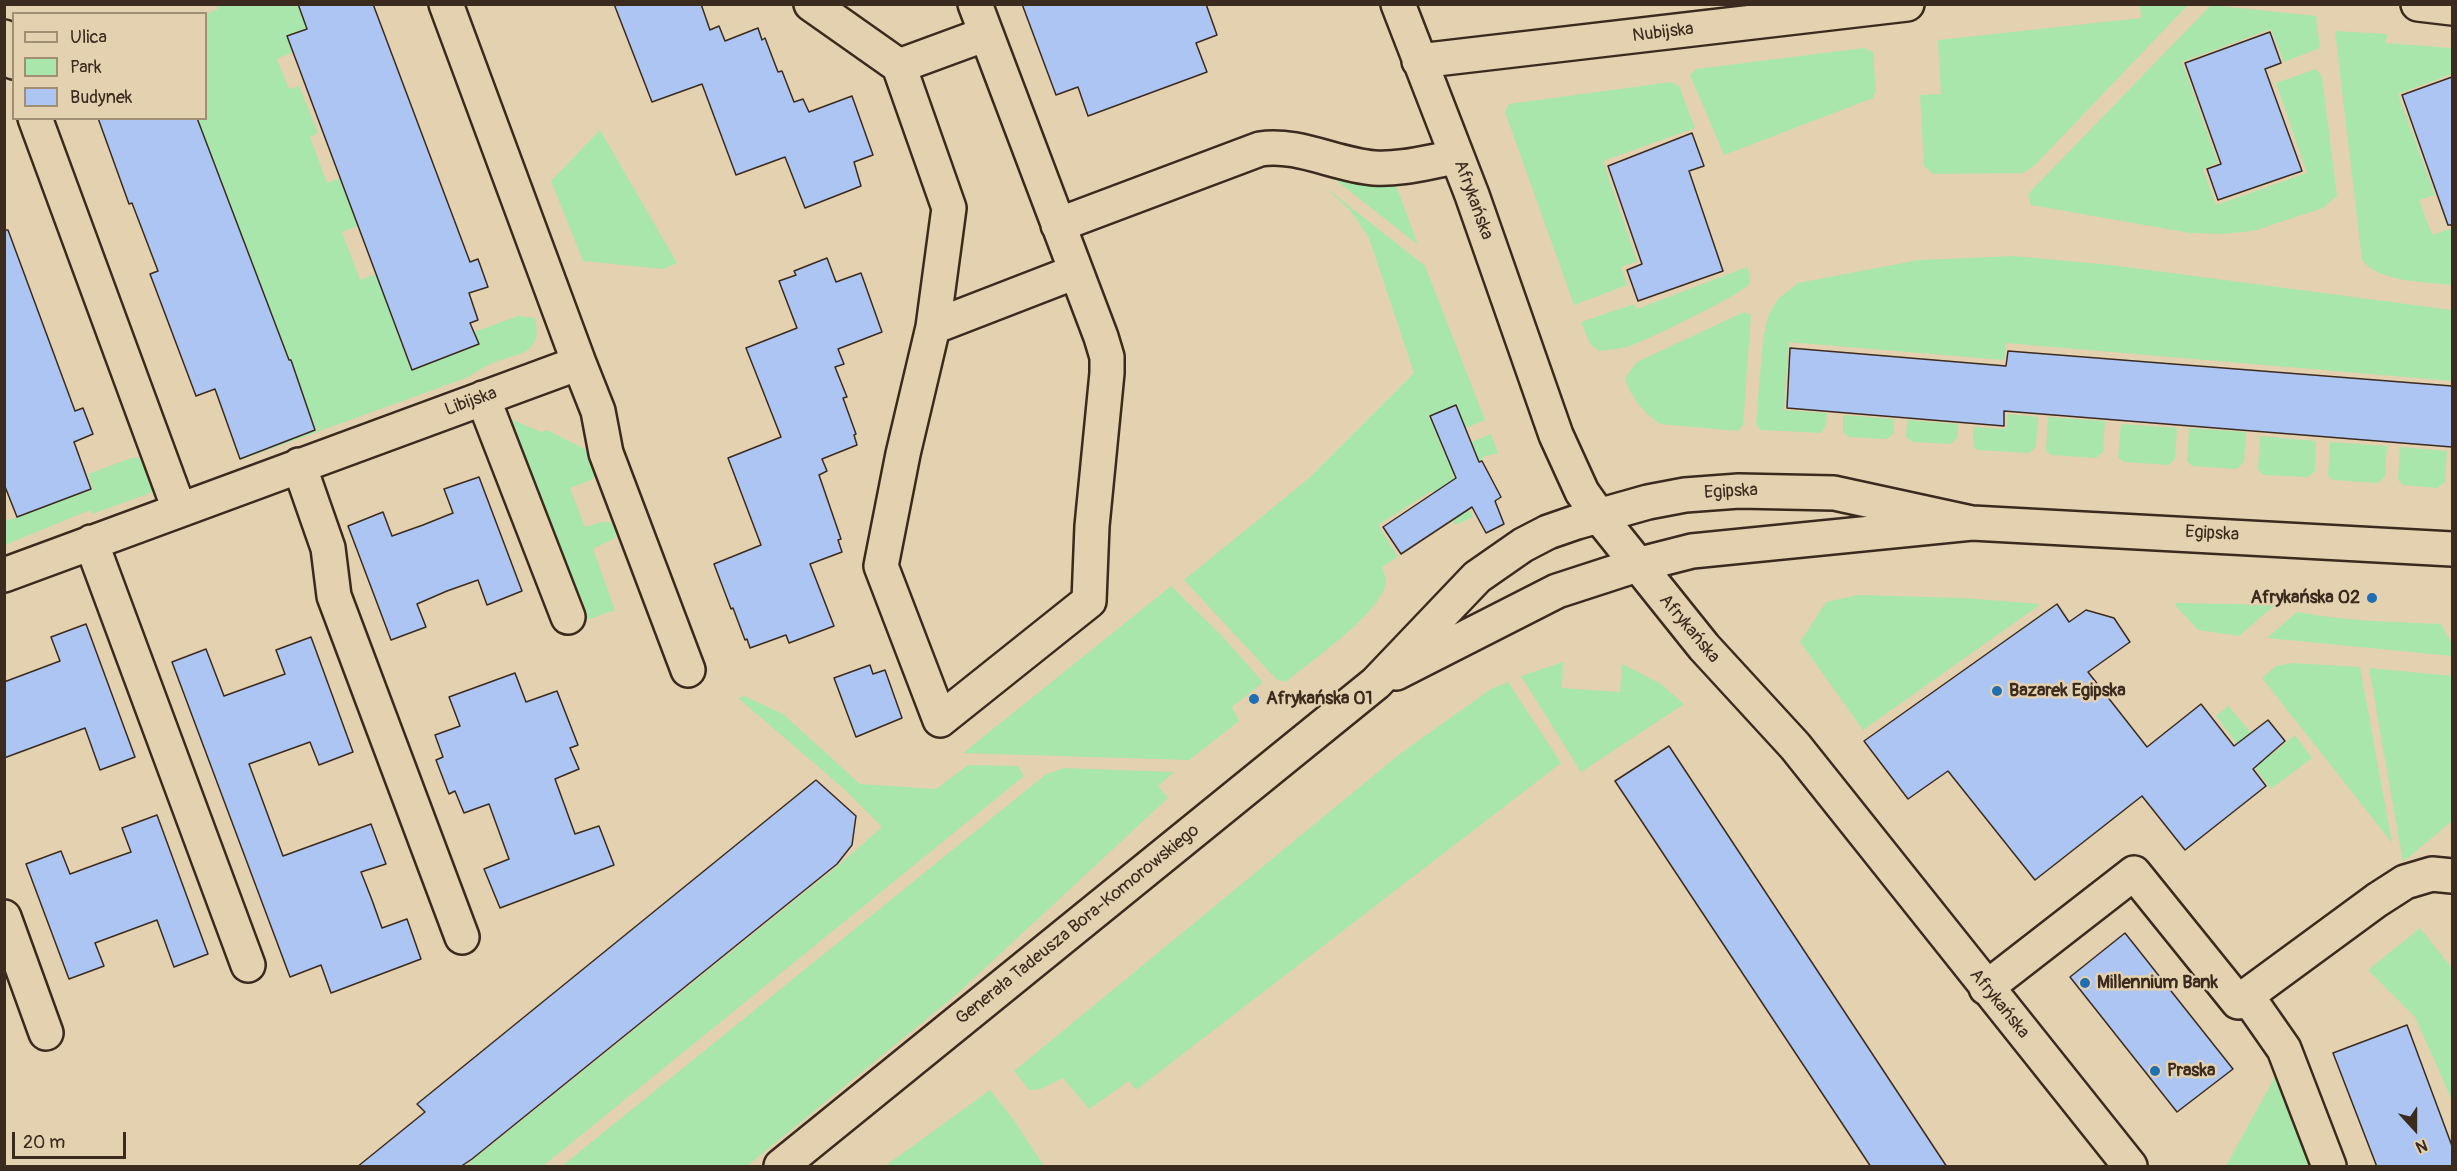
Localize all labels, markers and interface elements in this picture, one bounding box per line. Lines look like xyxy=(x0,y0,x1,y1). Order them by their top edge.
legend xyxy=(12,12,207,120)
street label: Nubijska xyxy=(1631,19,1695,47)
text: Ulica xyxy=(70,26,107,49)
text: Park xyxy=(70,56,102,79)
text: Budynek xyxy=(70,86,132,109)
street label: Afrykańska xyxy=(1449,157,1497,243)
street label: Libijska xyxy=(442,383,500,421)
street label: Egipska xyxy=(1703,480,1759,504)
street label: Egipska xyxy=(2184,522,2240,546)
place label: Afrykańska 02 xyxy=(2250,587,2360,609)
street label: Afrykańska xyxy=(1654,590,1724,668)
marker: Afrykańska 02 xyxy=(2365,591,2379,605)
place label: Bazarek Egipska xyxy=(2009,680,2126,702)
marker: Bazarek Egipska xyxy=(1990,684,2004,698)
place label: Afrykańska 01 xyxy=(1266,688,1373,710)
marker: Afrykańska 01 xyxy=(1247,692,1261,706)
street label: Generała Tadeusza Bora-Komorowskiego xyxy=(952,820,1204,1030)
street label: Afrykańska xyxy=(1964,965,2034,1043)
place label: Millennium Bank xyxy=(2097,972,2218,994)
marker: Millennium Bank xyxy=(2078,976,2092,990)
place label: Praska xyxy=(2167,1060,2215,1082)
marker: Praska xyxy=(2148,1064,2162,1078)
north arrow xyxy=(2385,1099,2445,1159)
scale bar xyxy=(15,1120,129,1158)
text: 20 m xyxy=(23,1131,65,1154)
text: N xyxy=(2413,1135,2430,1157)

